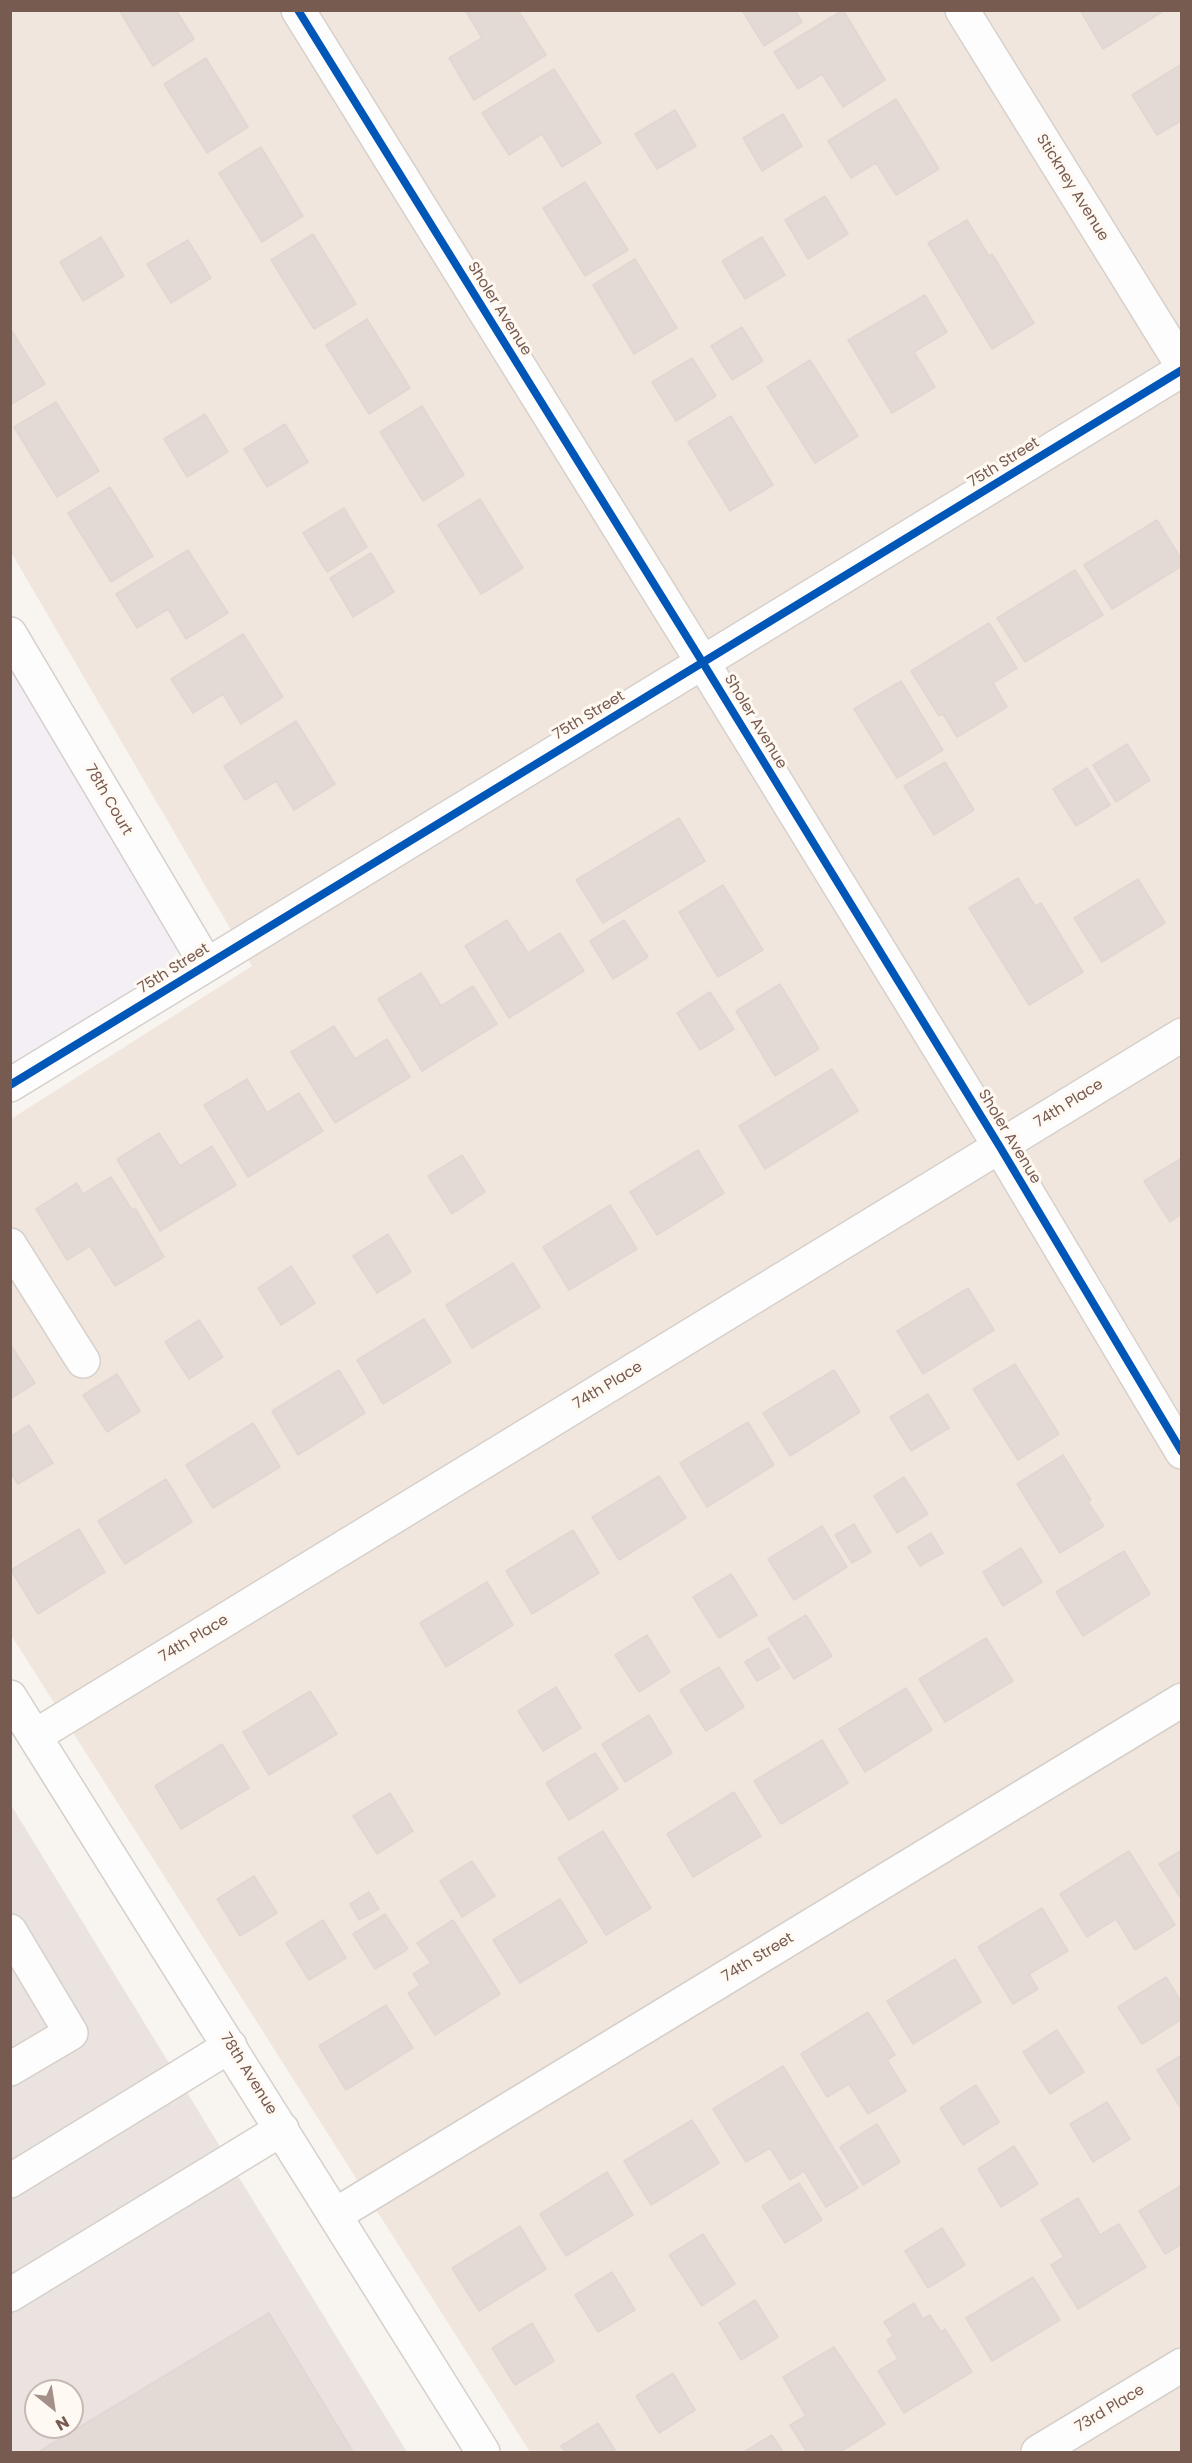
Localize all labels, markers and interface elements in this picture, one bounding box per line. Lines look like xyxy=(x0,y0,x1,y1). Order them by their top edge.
street label: Stickney Avenue xyxy=(1032,131,1112,245)
street label: Sholer Avenue xyxy=(463,259,535,359)
street label: 75th Street xyxy=(965,434,1043,492)
street label: Sholer Avenue xyxy=(720,672,790,772)
street label: 75th Street xyxy=(550,688,628,744)
street label: 78th Court xyxy=(81,761,135,839)
street label: 75th Street xyxy=(135,940,213,998)
street label: 74th Place xyxy=(1031,1076,1107,1132)
street label: Sholer Avenue xyxy=(974,1087,1044,1187)
street label: 74th Place xyxy=(570,1358,646,1414)
street label: 74th Place xyxy=(156,1611,232,1667)
street label: 74th Street xyxy=(719,1930,797,1986)
street label: 78th Avenue xyxy=(216,2030,280,2118)
north arrow xyxy=(24,2379,84,2439)
street label: 73rd Place xyxy=(1072,2381,1148,2437)
text: N xyxy=(51,2410,73,2436)

